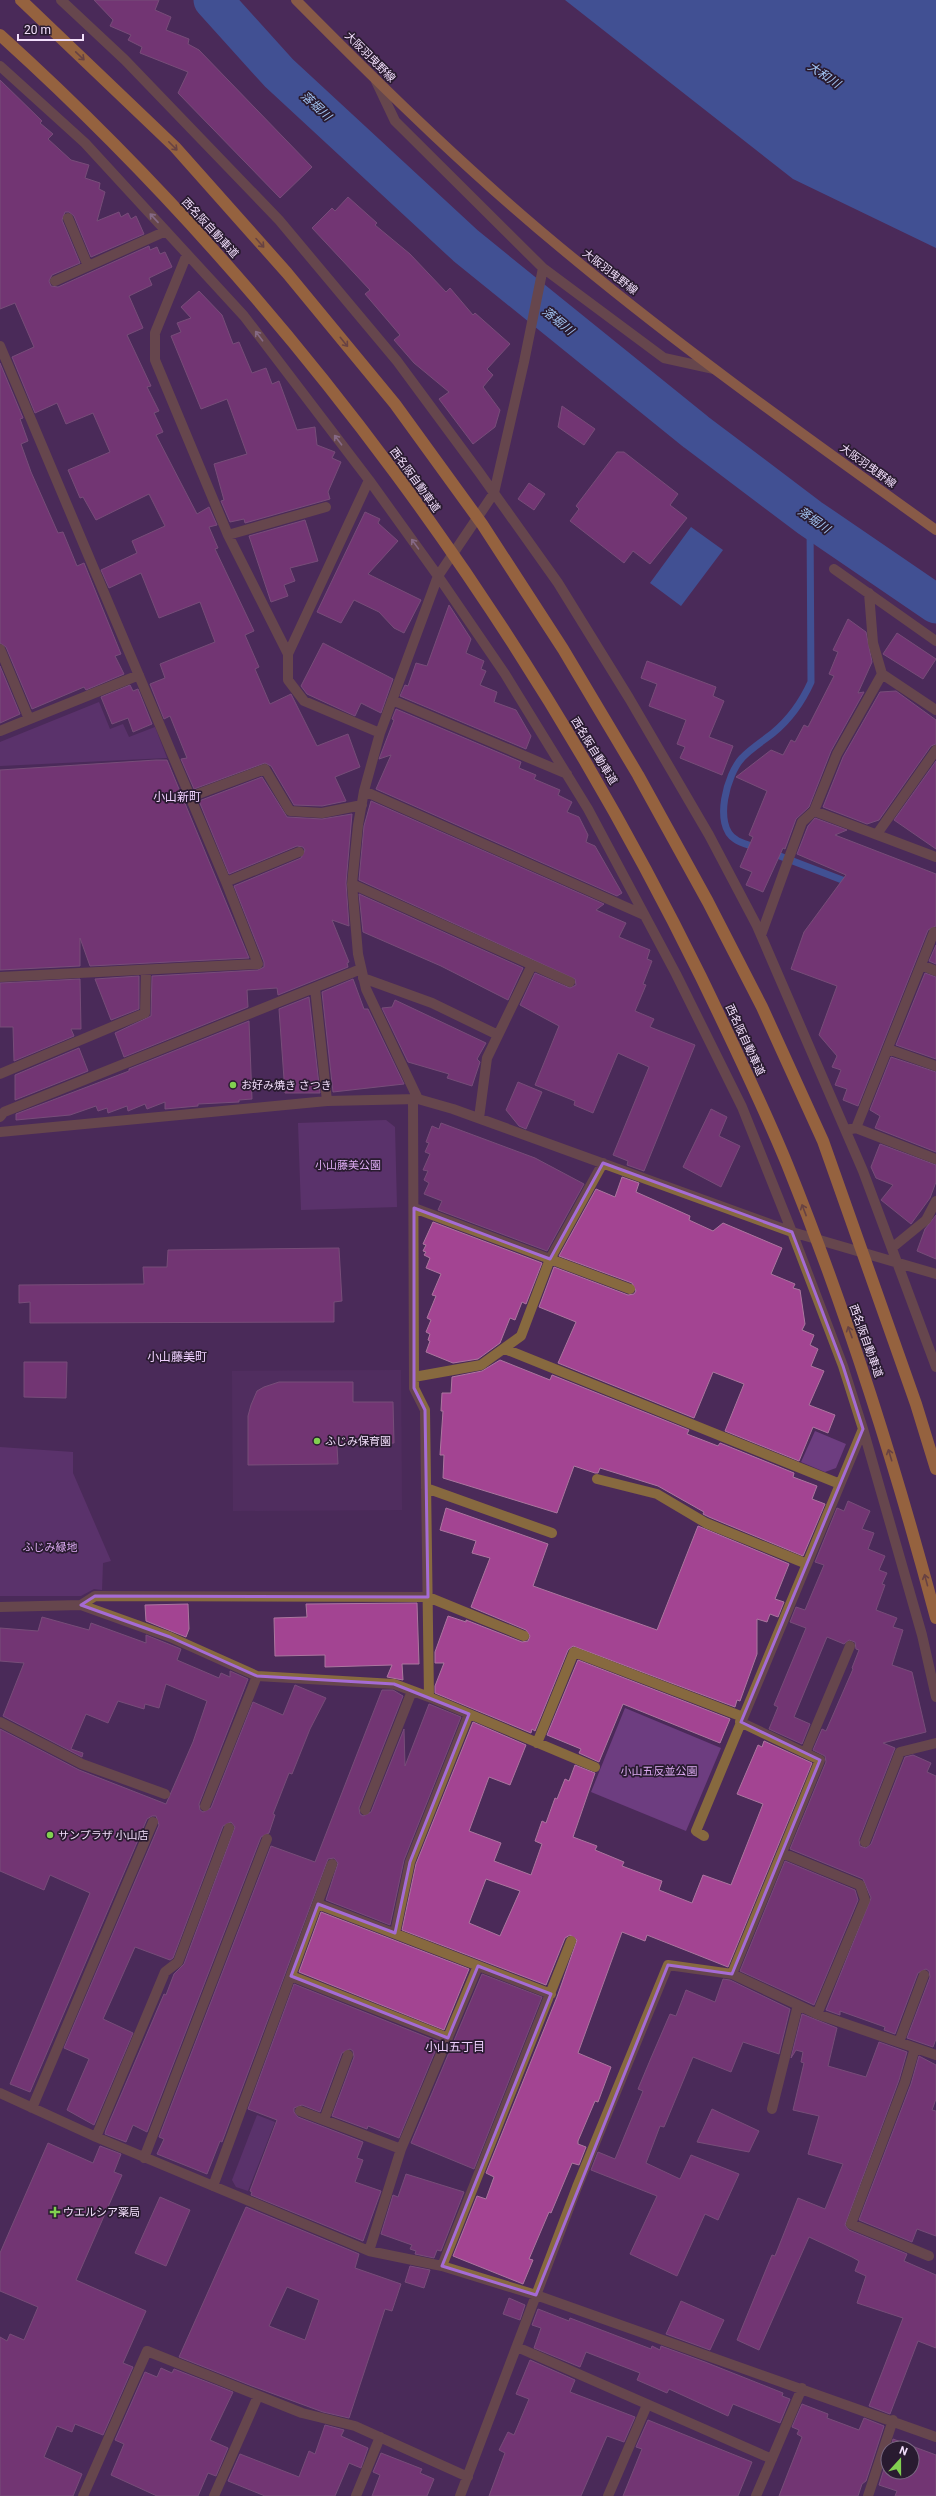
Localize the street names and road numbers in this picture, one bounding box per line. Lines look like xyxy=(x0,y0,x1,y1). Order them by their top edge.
street label: 大阪羽曳野線 xyxy=(342,29,398,85)
street label: 西名阪自動車道 xyxy=(179,195,241,261)
street label: 大阪羽曳野線 xyxy=(580,247,640,297)
street label: 大阪羽曳野線 xyxy=(837,441,899,491)
street label: 西名阪自動車道 xyxy=(387,445,443,515)
street label: 西名阪自動車道 xyxy=(568,715,620,787)
street label: 西名阪自動車道 xyxy=(723,1002,767,1078)
street label: 西名阪自動車道 xyxy=(847,1303,885,1379)

